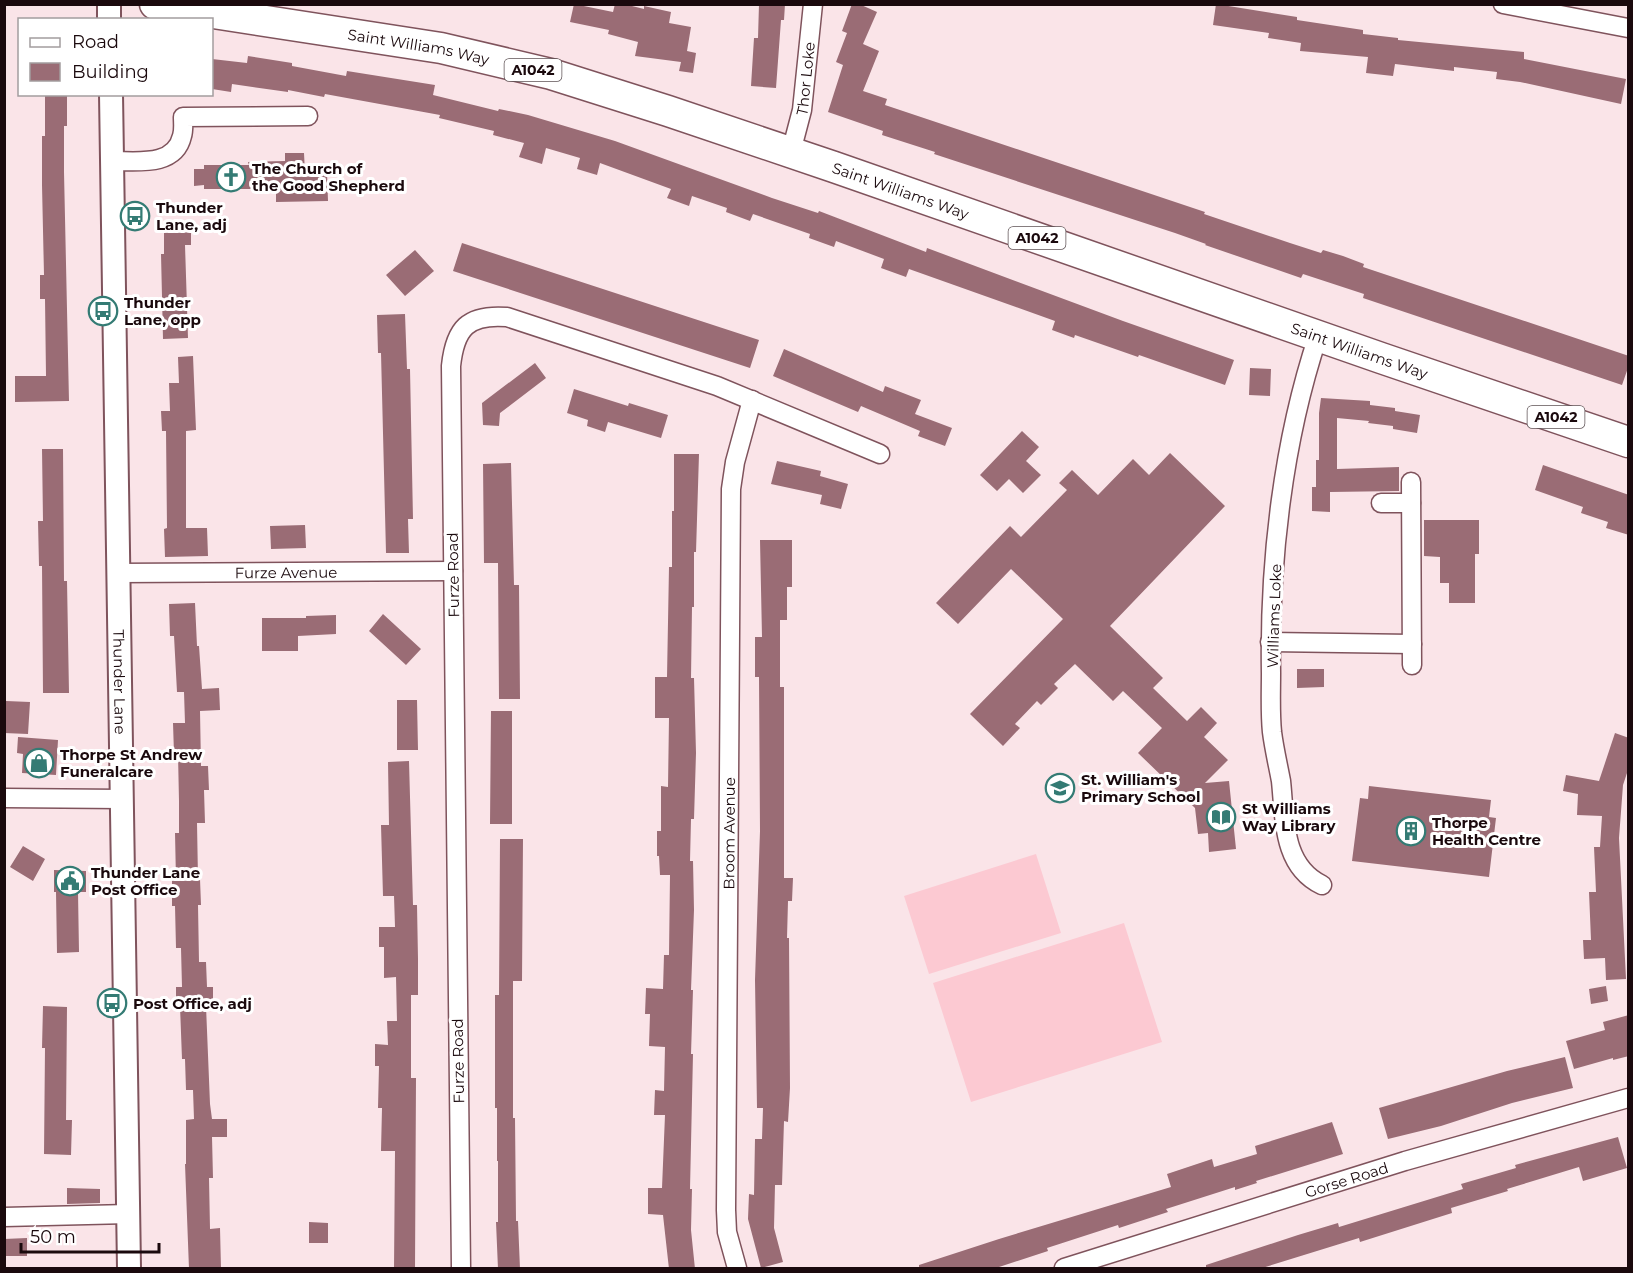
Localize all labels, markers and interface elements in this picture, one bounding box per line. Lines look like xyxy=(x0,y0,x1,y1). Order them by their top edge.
legend xyxy=(18,18,213,96)
street label: Saint Williams Way xyxy=(347,24,492,69)
text: Road xyxy=(72,31,119,53)
street label: Thor Loke xyxy=(791,41,819,118)
road number: A1042 xyxy=(504,59,562,81)
text: Building xyxy=(72,61,149,83)
street label: Saint Williams Way xyxy=(830,158,972,223)
place label: The Church of the Good Shepherd xyxy=(252,159,405,195)
church icon: The Church of the Good Shepherd xyxy=(215,161,247,193)
place label: Thunder Lane, adj xyxy=(156,198,227,234)
bus stop icon: Thunder Lane, adj xyxy=(119,200,151,232)
road number: A1042 xyxy=(1008,227,1066,249)
place label: Thunder Lane, opp xyxy=(124,293,201,329)
bus stop icon: Thunder Lane, opp xyxy=(87,295,119,327)
street label: Saint Williams Way xyxy=(1289,318,1431,383)
road number: A1042 xyxy=(1528,406,1584,428)
street label: Furze Road xyxy=(443,532,463,618)
street label: Furze Avenue xyxy=(235,562,337,582)
street label: Williams Loke xyxy=(1263,563,1285,669)
street label: Thunder Lane xyxy=(110,629,130,735)
place label: Thorpe St Andrew Funeralcare xyxy=(60,745,203,781)
shop icon: Thorpe St Andrew Funeralcare xyxy=(23,747,55,779)
place label: St. William's Primary School xyxy=(1081,770,1200,806)
school or university icon: St. William's Primary School xyxy=(1044,772,1076,804)
street label: Broom Avenue xyxy=(719,777,739,890)
place label: St Williams Way Library xyxy=(1242,799,1336,835)
library icon: St Williams Way Library xyxy=(1205,801,1237,833)
place label: Thorpe Health Centre xyxy=(1432,813,1541,849)
building icon: Thorpe Health Centre xyxy=(1395,815,1427,847)
place label: Thunder Lane Post Office xyxy=(91,863,200,899)
public building icon: Thunder Lane Post Office xyxy=(54,865,86,897)
bus stop icon: Post Office, adj xyxy=(96,987,128,1019)
place label: Post Office, adj xyxy=(133,994,252,1013)
street label: Furze Road xyxy=(448,1018,468,1104)
street label: Gorse Road xyxy=(1302,1157,1391,1201)
scale bar xyxy=(21,1216,159,1254)
text: 50 m xyxy=(30,1226,76,1248)

